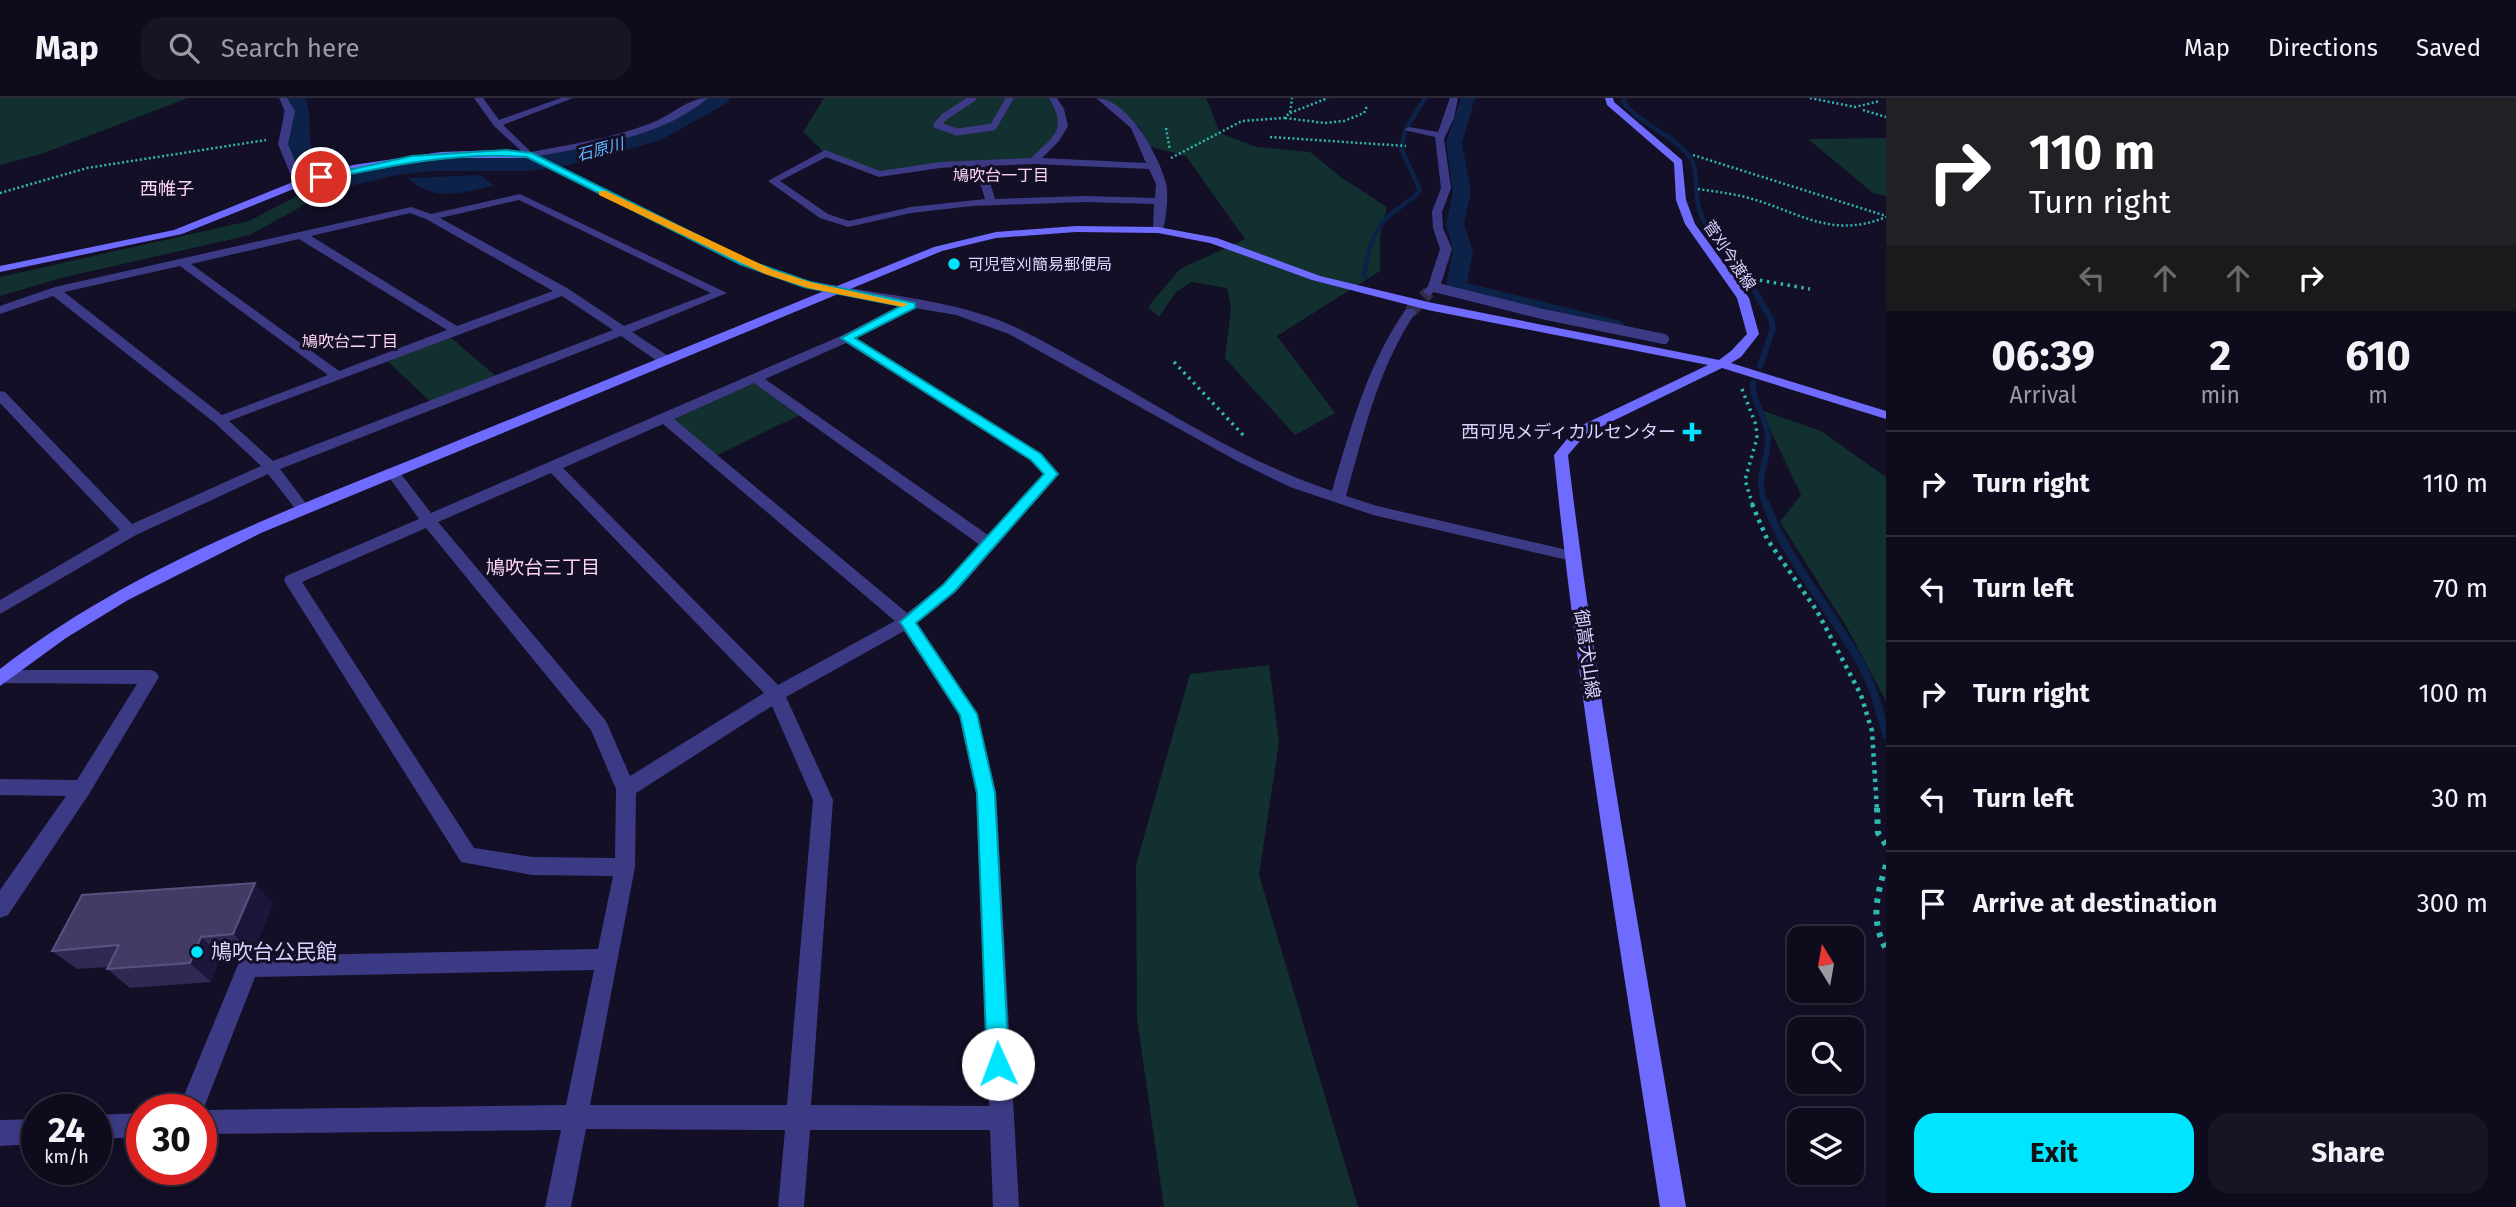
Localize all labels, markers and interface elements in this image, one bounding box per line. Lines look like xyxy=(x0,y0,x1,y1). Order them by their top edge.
search box xyxy=(141,17,631,80)
text: Map xyxy=(35,28,99,68)
icon: search xyxy=(165,29,203,67)
text: Search here xyxy=(221,33,360,64)
text: Map xyxy=(2184,34,2230,62)
text: Directions xyxy=(2268,34,2378,62)
text: Saved xyxy=(2416,34,2481,62)
text: 110 m xyxy=(2029,123,2155,182)
icon: right xyxy=(1914,126,2005,217)
water label: 石原川 xyxy=(574,134,628,165)
pin xyxy=(291,147,351,207)
icon: arrive xyxy=(302,158,340,196)
district label: 鳩吹台一丁目 xyxy=(953,166,1049,185)
district label: 西帷子 xyxy=(140,178,194,200)
text: Turn right xyxy=(2029,183,2171,221)
street label: 菅刈今渡線 xyxy=(1699,217,1760,294)
place label: 可児菅刈簡易郵便局 xyxy=(968,255,1112,274)
marker: 可児菅刈簡易郵便局 xyxy=(946,256,962,272)
icon: left xyxy=(2073,259,2111,297)
icon: ahead xyxy=(2146,259,2184,297)
icon: ahead xyxy=(2219,259,2257,297)
icon: right xyxy=(2292,259,2330,297)
text: 06:39 xyxy=(1991,331,2095,381)
text: 2 xyxy=(2209,331,2231,381)
text: 610 xyxy=(2345,331,2411,381)
district label: 鳩吹台二丁目 xyxy=(302,332,398,351)
text: Arrival xyxy=(2010,381,2077,409)
text: min xyxy=(2200,381,2240,409)
text: m xyxy=(2368,381,2388,409)
place label: 西可児メディカルセンター xyxy=(1461,421,1676,443)
marker: 西可児メディカルセンター xyxy=(1682,422,1702,442)
icon: right xyxy=(1914,465,1952,503)
text: Turn right xyxy=(1973,468,2090,499)
text: 110 m xyxy=(2422,468,2488,499)
district label: 鳩吹台三丁目 xyxy=(486,556,600,579)
icon: left xyxy=(1914,570,1952,608)
text: Turn left xyxy=(1973,573,2074,604)
text: 70 m xyxy=(2433,573,2488,604)
street label: 御嵩犬山線 xyxy=(1570,608,1604,700)
icon: right xyxy=(1914,675,1952,713)
text: Turn right xyxy=(1973,678,2090,709)
text: 100 m xyxy=(2419,678,2488,709)
icon: left xyxy=(1914,780,1952,818)
text: Turn left xyxy=(1973,783,2074,814)
text: 30 m xyxy=(2431,783,2488,814)
icon: arrive xyxy=(1914,885,1952,923)
text: Arrive at destination xyxy=(1973,888,2217,919)
text: 300 m xyxy=(2417,888,2488,919)
north arrow xyxy=(1787,926,1864,1003)
map controls xyxy=(1787,926,1864,1185)
place label: 鳩吹台公民館 xyxy=(211,939,337,965)
marker: 鳩吹台公民館 xyxy=(189,944,205,960)
button: search xyxy=(1787,1017,1864,1094)
position arrow xyxy=(961,1027,1035,1101)
speed limit sign: 30 xyxy=(126,1094,217,1185)
button: layers xyxy=(1787,1108,1864,1185)
text: 24 xyxy=(48,1109,85,1151)
button: Exit xyxy=(1914,1113,2194,1193)
button: Share xyxy=(2208,1113,2488,1193)
text: km/h xyxy=(44,1146,89,1168)

